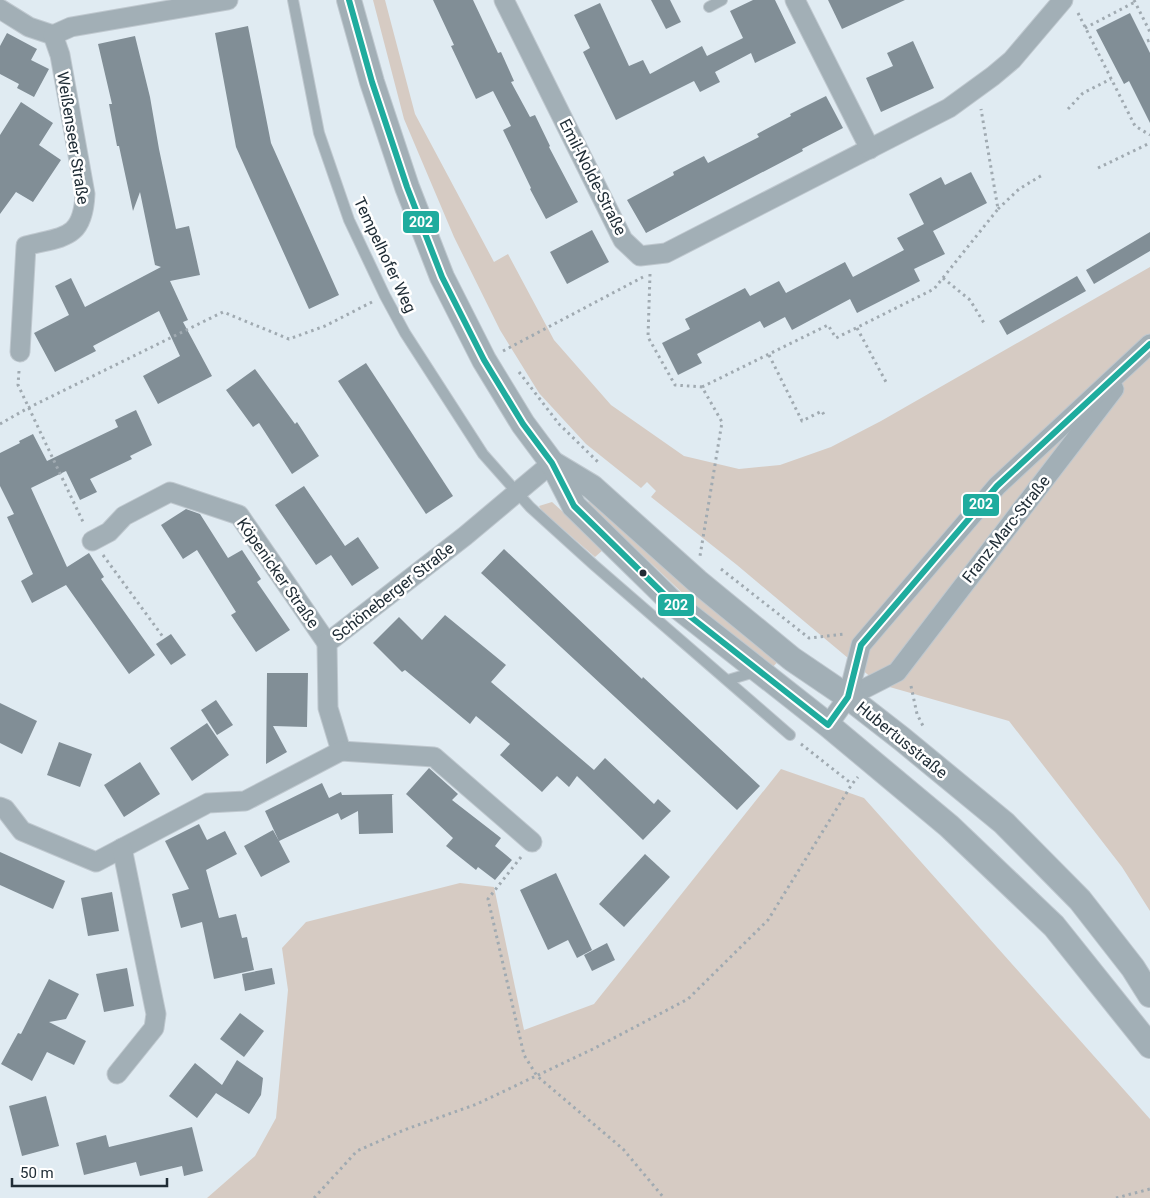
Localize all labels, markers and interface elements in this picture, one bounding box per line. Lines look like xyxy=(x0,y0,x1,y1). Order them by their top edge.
street label: Weißenseer Straße xyxy=(53,70,93,206)
street label: Emil-Nolde-Straße xyxy=(555,116,631,238)
street label: Tempelhofer Weg xyxy=(350,194,420,316)
line badge: 202 xyxy=(402,210,440,234)
text: 202 xyxy=(409,214,433,230)
street label: Franz-Marc-Straße xyxy=(958,472,1054,586)
line badge: 202 xyxy=(962,493,1000,517)
text: 202 xyxy=(969,496,993,512)
street label: Köpenicker Straße xyxy=(233,514,323,632)
street label: Schöneberger Straße xyxy=(328,539,458,645)
unlabelled marker xyxy=(638,568,648,578)
line badge: 202 xyxy=(657,593,695,617)
text: 202 xyxy=(664,597,688,613)
street label: Hubertusstraße xyxy=(853,698,951,782)
scale bar xyxy=(12,1156,168,1188)
text: 50 m xyxy=(20,1164,54,1182)

